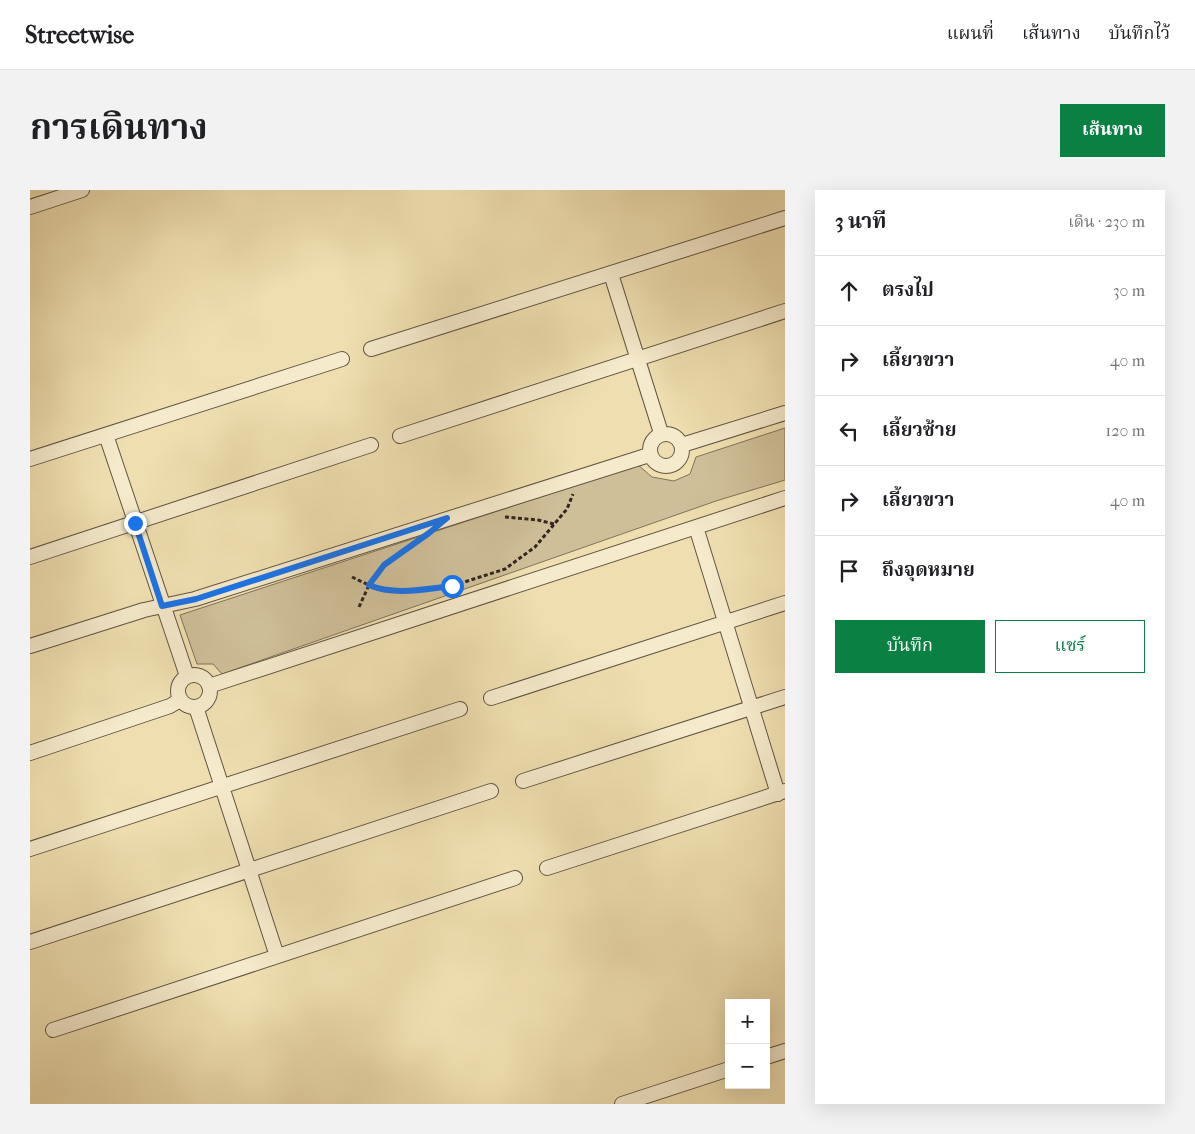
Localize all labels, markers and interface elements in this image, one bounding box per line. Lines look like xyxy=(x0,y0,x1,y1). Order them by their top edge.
text: Streetwise xyxy=(25,21,134,49)
text: แผนที่ xyxy=(947,23,994,44)
text: เส้นทาง xyxy=(1022,23,1081,44)
text: บันทึกไว้ xyxy=(1109,23,1170,44)
button: เส้นทาง xyxy=(1060,104,1165,157)
text: การเดินทาง xyxy=(30,107,208,148)
text: 3 นาที xyxy=(835,209,887,233)
text: เดิน · 230 m xyxy=(1068,212,1145,231)
icon: ahead xyxy=(835,277,863,305)
text: ตรงไป xyxy=(882,279,934,301)
text: 30 m xyxy=(1113,281,1145,300)
icon: right xyxy=(835,347,863,375)
text: เลี้ยวขวา xyxy=(882,349,954,371)
text: 40 m xyxy=(1110,351,1145,370)
icon: left xyxy=(835,417,863,445)
text: เลี้ยวซ้าย xyxy=(882,419,956,441)
text: 120 m xyxy=(1106,421,1145,440)
icon: right xyxy=(835,487,863,515)
text: เลี้ยวขวา xyxy=(882,489,954,511)
text: 40 m xyxy=(1110,491,1145,510)
route end xyxy=(124,512,147,535)
icon: arrive xyxy=(835,557,863,585)
text: ถึงจุดหมาย xyxy=(882,559,975,581)
route start xyxy=(441,575,464,598)
button: บันทึก xyxy=(835,620,985,673)
button: แชร์ xyxy=(995,620,1145,673)
map controls xyxy=(725,999,770,1089)
button: + xyxy=(725,999,770,1044)
button: − xyxy=(725,1044,770,1089)

